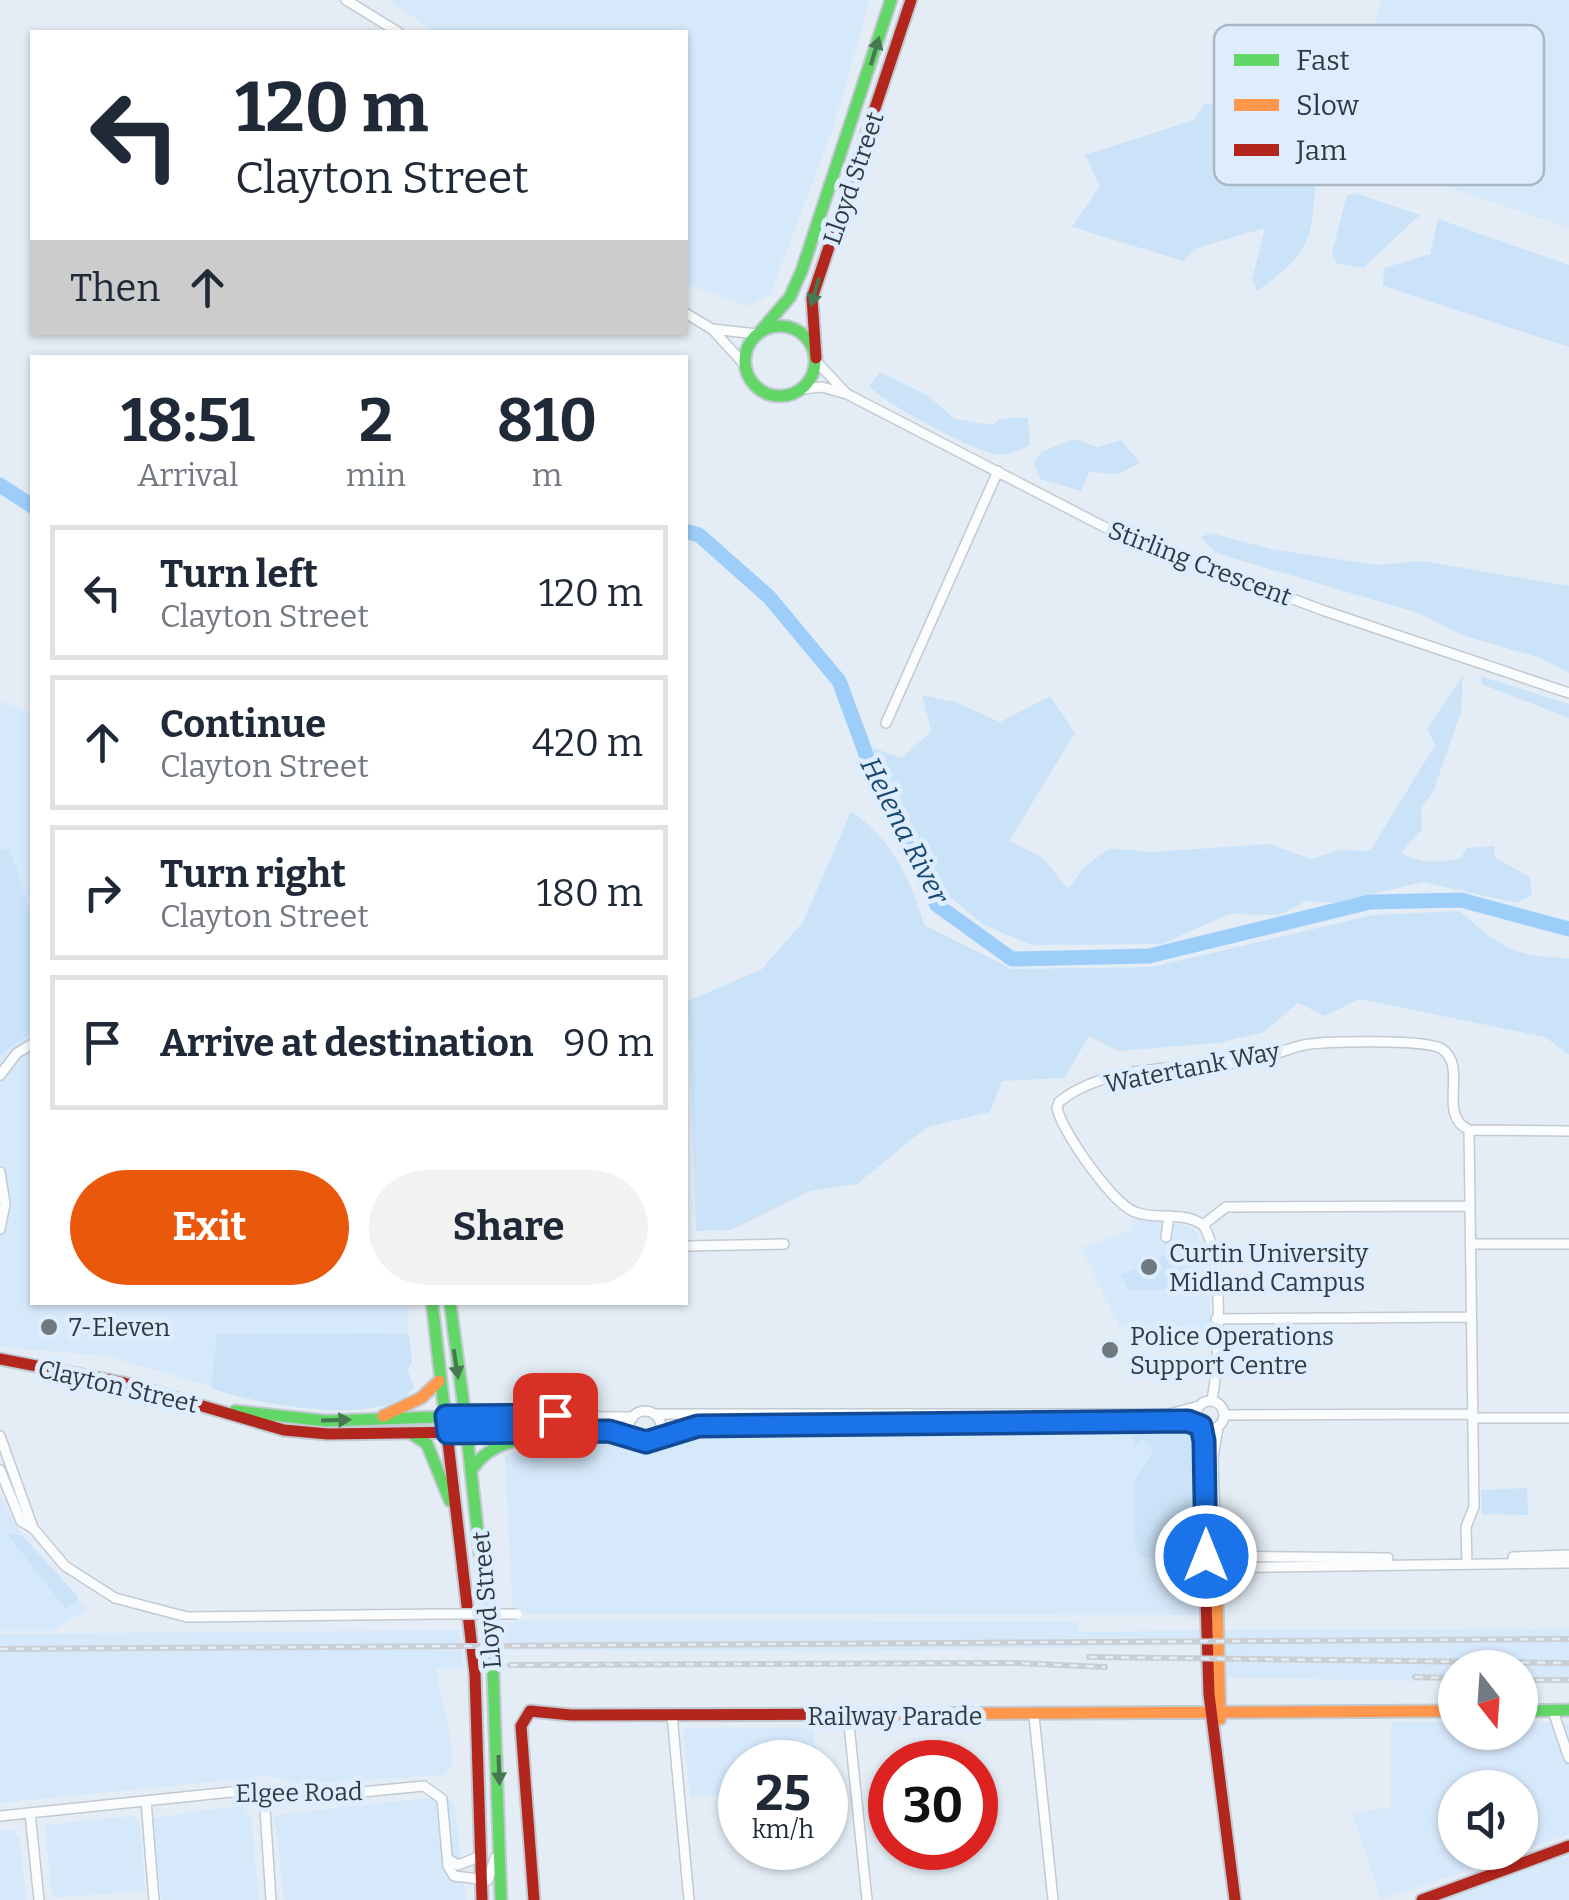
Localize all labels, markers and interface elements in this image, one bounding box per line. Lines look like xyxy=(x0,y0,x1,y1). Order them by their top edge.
legend xyxy=(1214,25,1544,185)
one-way arrow xyxy=(868,36,883,66)
text: Fast xyxy=(1296,44,1350,77)
text: 120 m xyxy=(235,66,428,150)
icon: left xyxy=(70,70,200,200)
text: Slow xyxy=(1296,89,1359,122)
street label: Lloyd Street xyxy=(817,108,891,248)
text: Jam xyxy=(1295,134,1347,167)
text: Clayton Street xyxy=(235,151,529,205)
icon: ahead xyxy=(180,260,235,315)
text: Then xyxy=(70,265,160,311)
one-way arrow xyxy=(807,277,822,308)
text: 18:51 xyxy=(121,385,255,457)
text: 2 xyxy=(359,385,393,457)
text: 810 xyxy=(497,385,597,457)
text: Arrival xyxy=(137,456,239,494)
text: min xyxy=(346,456,406,494)
text: m xyxy=(532,456,562,494)
street label: Stirling Crescent xyxy=(1104,515,1295,613)
text: Turn left xyxy=(160,551,318,597)
icon: left xyxy=(75,565,130,620)
text: 120 m xyxy=(539,570,643,616)
text: Clayton Street xyxy=(160,597,369,635)
text: Continue xyxy=(160,701,326,747)
icon: ahead xyxy=(75,715,130,770)
text: 420 m xyxy=(532,720,643,766)
text: Clayton Street xyxy=(160,747,369,785)
water label: Helena River xyxy=(854,752,956,910)
text: Turn right xyxy=(160,851,346,897)
icon: right xyxy=(75,865,130,920)
text: 180 m xyxy=(537,870,643,916)
text: Clayton Street xyxy=(160,897,369,935)
icon: arrive xyxy=(75,1015,130,1070)
text: Arrive at destination xyxy=(160,1020,533,1066)
text: 90 m xyxy=(563,1020,654,1066)
street label: Watertank Way xyxy=(1102,1036,1283,1100)
button: Exit xyxy=(70,1170,349,1285)
button: Share xyxy=(369,1170,648,1285)
place label: Curtin University Midland Campus xyxy=(1169,1239,1369,1298)
marker: Curtin University Midland Campus xyxy=(1138,1256,1160,1278)
place label: 7-Eleven xyxy=(69,1313,170,1343)
marker: 7-Eleven xyxy=(38,1316,60,1338)
place label: Police Operations Support Centre xyxy=(1130,1322,1334,1381)
marker: Police Operations Support Centre xyxy=(1099,1339,1121,1361)
one-way arrow xyxy=(449,1349,465,1381)
street label: Clayton Street xyxy=(35,1354,201,1420)
pin xyxy=(513,1373,598,1458)
icon: arrive xyxy=(528,1388,583,1443)
one-way arrow xyxy=(321,1411,353,1427)
position arrow xyxy=(1154,1504,1258,1608)
street label: Lloyd Street xyxy=(466,1530,508,1670)
north arrow xyxy=(1438,1650,1538,1750)
map controls xyxy=(1438,1650,1538,1870)
street label: Railway Parade xyxy=(808,1702,982,1732)
speed limit sign: 30 xyxy=(868,1740,998,1870)
one-way arrow xyxy=(491,1754,507,1786)
text: 25 xyxy=(755,1763,811,1823)
button: sound xyxy=(1438,1770,1538,1870)
street label: Elgee Road xyxy=(235,1777,363,1809)
text: km/h xyxy=(752,1815,814,1845)

